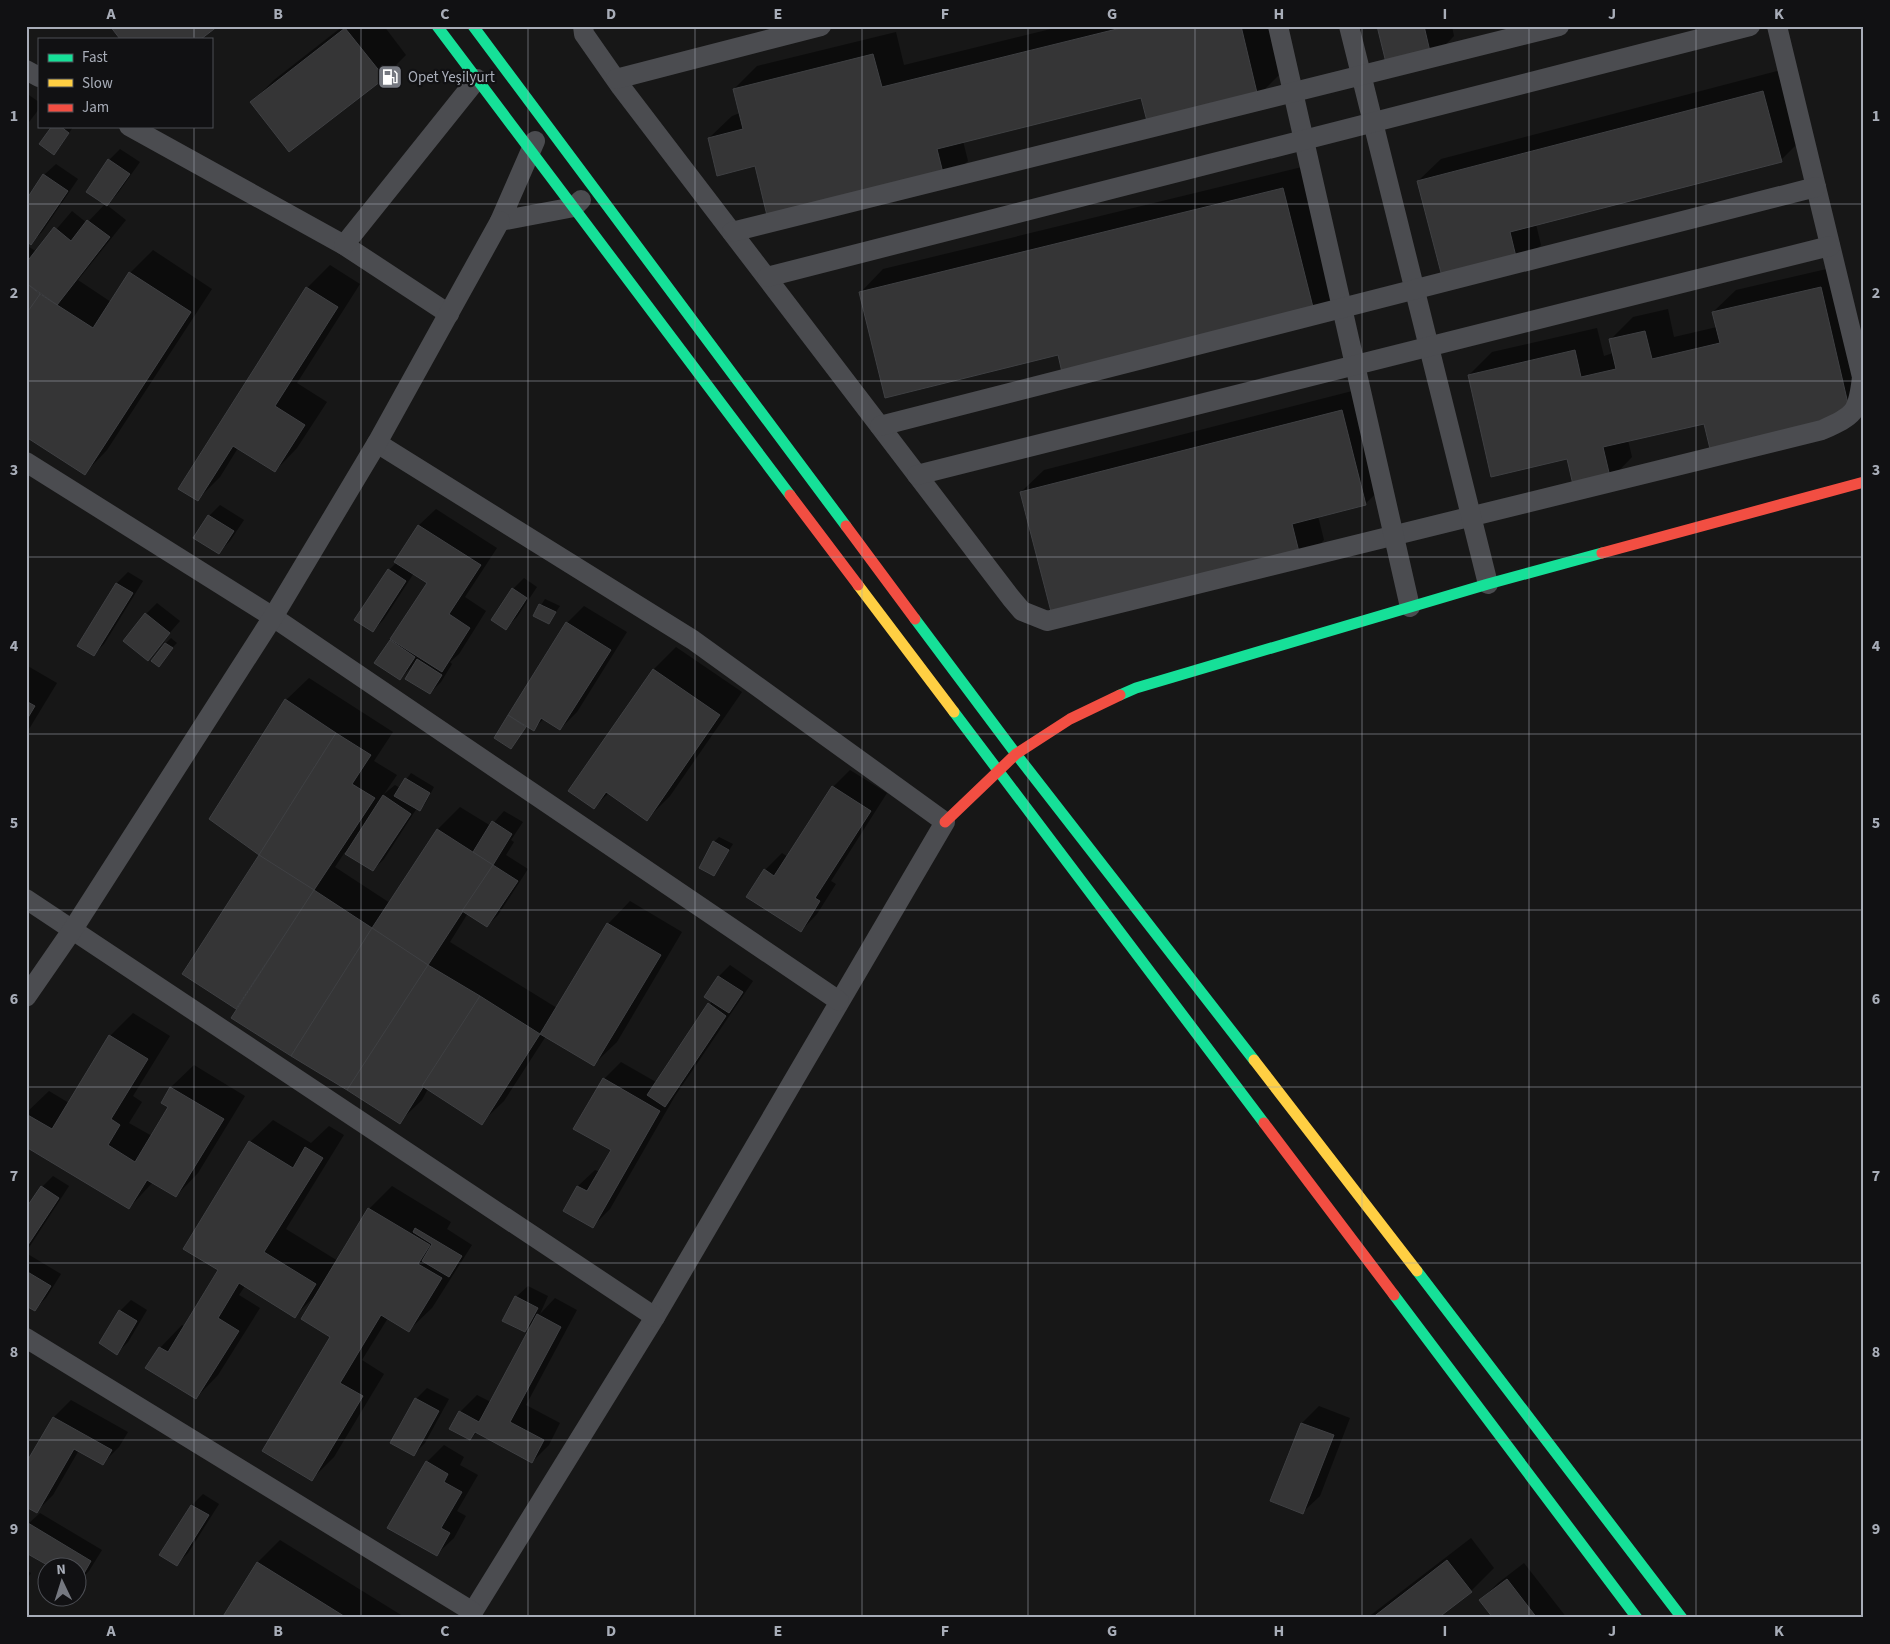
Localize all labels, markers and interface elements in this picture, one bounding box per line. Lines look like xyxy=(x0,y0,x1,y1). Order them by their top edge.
text: A xyxy=(105,3,116,25)
text: B xyxy=(273,3,283,25)
text: C xyxy=(440,3,450,25)
text: D xyxy=(606,3,616,25)
text: E xyxy=(774,3,782,25)
text: F xyxy=(941,3,949,25)
text: G xyxy=(1107,3,1117,25)
text: H xyxy=(1274,3,1284,25)
text: I xyxy=(1443,3,1447,25)
text: J xyxy=(1608,3,1616,25)
text: K xyxy=(1774,3,1784,25)
legend xyxy=(38,38,212,128)
text: Fast xyxy=(82,47,108,68)
fuel station icon: Opet Yeşilyurt xyxy=(377,64,403,90)
place label: Opet Yeşilyurt xyxy=(408,67,495,88)
text: Slow xyxy=(82,73,113,94)
text: Jam xyxy=(82,97,109,118)
text: 1 xyxy=(10,105,18,127)
text: 1 xyxy=(1872,105,1880,127)
text: 2 xyxy=(10,282,18,304)
text: 2 xyxy=(1872,282,1880,304)
text: 3 xyxy=(10,459,18,481)
text: 3 xyxy=(1872,459,1880,481)
text: 4 xyxy=(10,635,19,657)
text: 4 xyxy=(1872,635,1881,657)
text: 5 xyxy=(10,812,18,834)
text: 5 xyxy=(1872,812,1880,834)
text: 6 xyxy=(10,988,18,1010)
text: 6 xyxy=(1872,988,1880,1010)
text: 7 xyxy=(10,1165,18,1187)
text: 7 xyxy=(1872,1165,1880,1187)
text: 8 xyxy=(10,1341,18,1363)
text: 8 xyxy=(1872,1341,1880,1363)
text: 9 xyxy=(10,1518,18,1540)
text: 9 xyxy=(1872,1518,1880,1540)
north arrow xyxy=(38,1556,88,1606)
text: N xyxy=(56,1560,67,1580)
text: A xyxy=(105,1620,116,1642)
text: B xyxy=(273,1620,283,1642)
text: C xyxy=(440,1620,450,1642)
text: D xyxy=(606,1620,616,1642)
text: E xyxy=(774,1620,782,1642)
text: F xyxy=(941,1620,949,1642)
text: G xyxy=(1107,1620,1117,1642)
text: H xyxy=(1274,1620,1284,1642)
text: I xyxy=(1443,1620,1447,1642)
text: J xyxy=(1608,1620,1616,1642)
text: K xyxy=(1774,1620,1784,1642)

